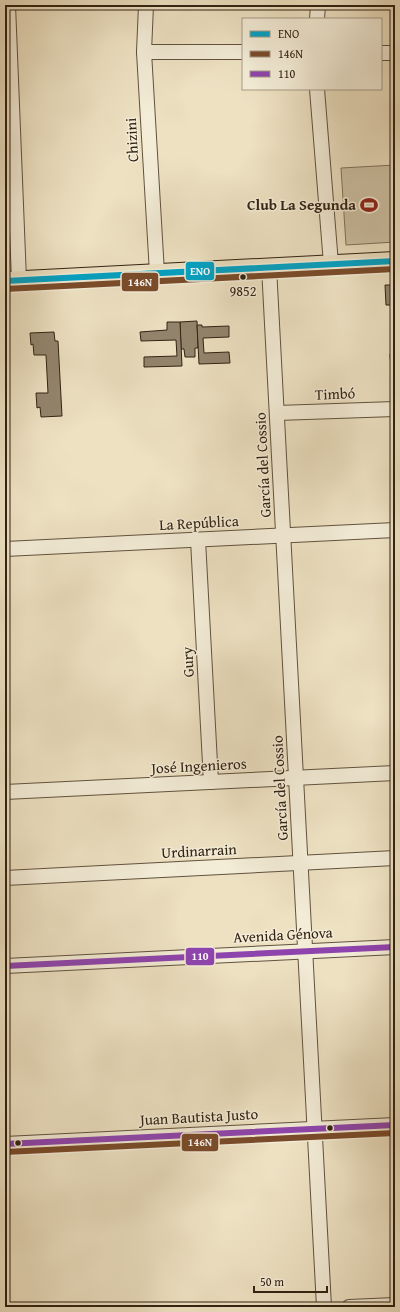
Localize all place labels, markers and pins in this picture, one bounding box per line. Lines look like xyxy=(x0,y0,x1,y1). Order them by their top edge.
place label: Club La Segunda xyxy=(247,194,356,215)
sports icon: Club La Segunda xyxy=(359,195,379,215)
marker: 9852 xyxy=(238,272,248,282)
place label: 9852 xyxy=(230,281,256,301)
unlabelled marker xyxy=(325,1123,335,1133)
unlabelled marker xyxy=(13,1138,23,1148)

